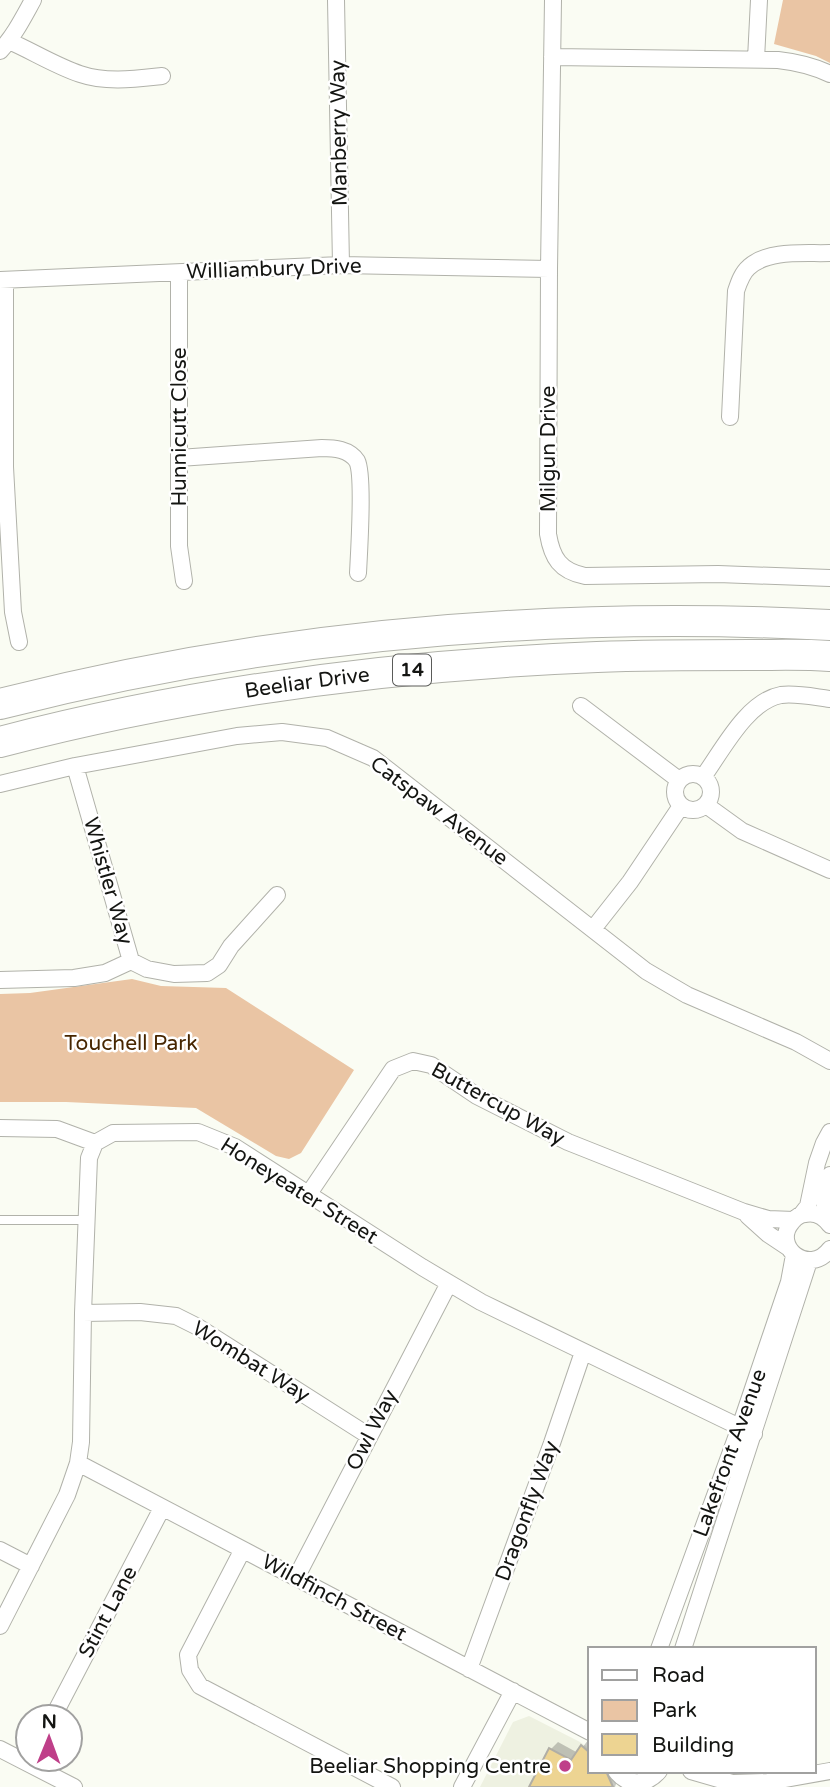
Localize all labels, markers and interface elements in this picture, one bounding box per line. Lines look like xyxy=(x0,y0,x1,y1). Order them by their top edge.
street label: Manberry Way xyxy=(325,60,353,206)
street label: Williambury Drive xyxy=(186,253,362,285)
street label: Hunnicutt Close xyxy=(167,347,192,507)
street label: Milgun Drive xyxy=(536,386,561,512)
road number: 14 xyxy=(393,654,431,685)
street label: Beeliar Drive xyxy=(243,662,371,703)
street label: Catspaw Avenue xyxy=(365,751,513,871)
street label: Whistler Way xyxy=(78,815,138,947)
park label: Touchell Park xyxy=(64,1031,198,1056)
street label: Buttercup Way xyxy=(427,1057,569,1151)
street label: Honeyeater Street xyxy=(216,1133,382,1249)
street label: Wombat Way xyxy=(188,1316,314,1408)
street label: Lakefront Avenue xyxy=(688,1366,772,1540)
street label: Owl Way xyxy=(341,1385,403,1475)
street label: Dragonfly Way xyxy=(490,1437,564,1585)
street label: Wildfinch Street xyxy=(257,1549,411,1647)
street label: Stint Lane xyxy=(73,1562,143,1662)
legend xyxy=(588,1647,816,1773)
text: Road xyxy=(652,1663,705,1688)
text: Park xyxy=(652,1698,697,1723)
north arrow xyxy=(14,1703,84,1773)
text: N xyxy=(41,1711,57,1733)
text: Building xyxy=(652,1733,734,1758)
place label: Beeliar Shopping Centre xyxy=(309,1754,551,1779)
marker: Beeliar Shopping Centre xyxy=(557,1758,573,1774)

